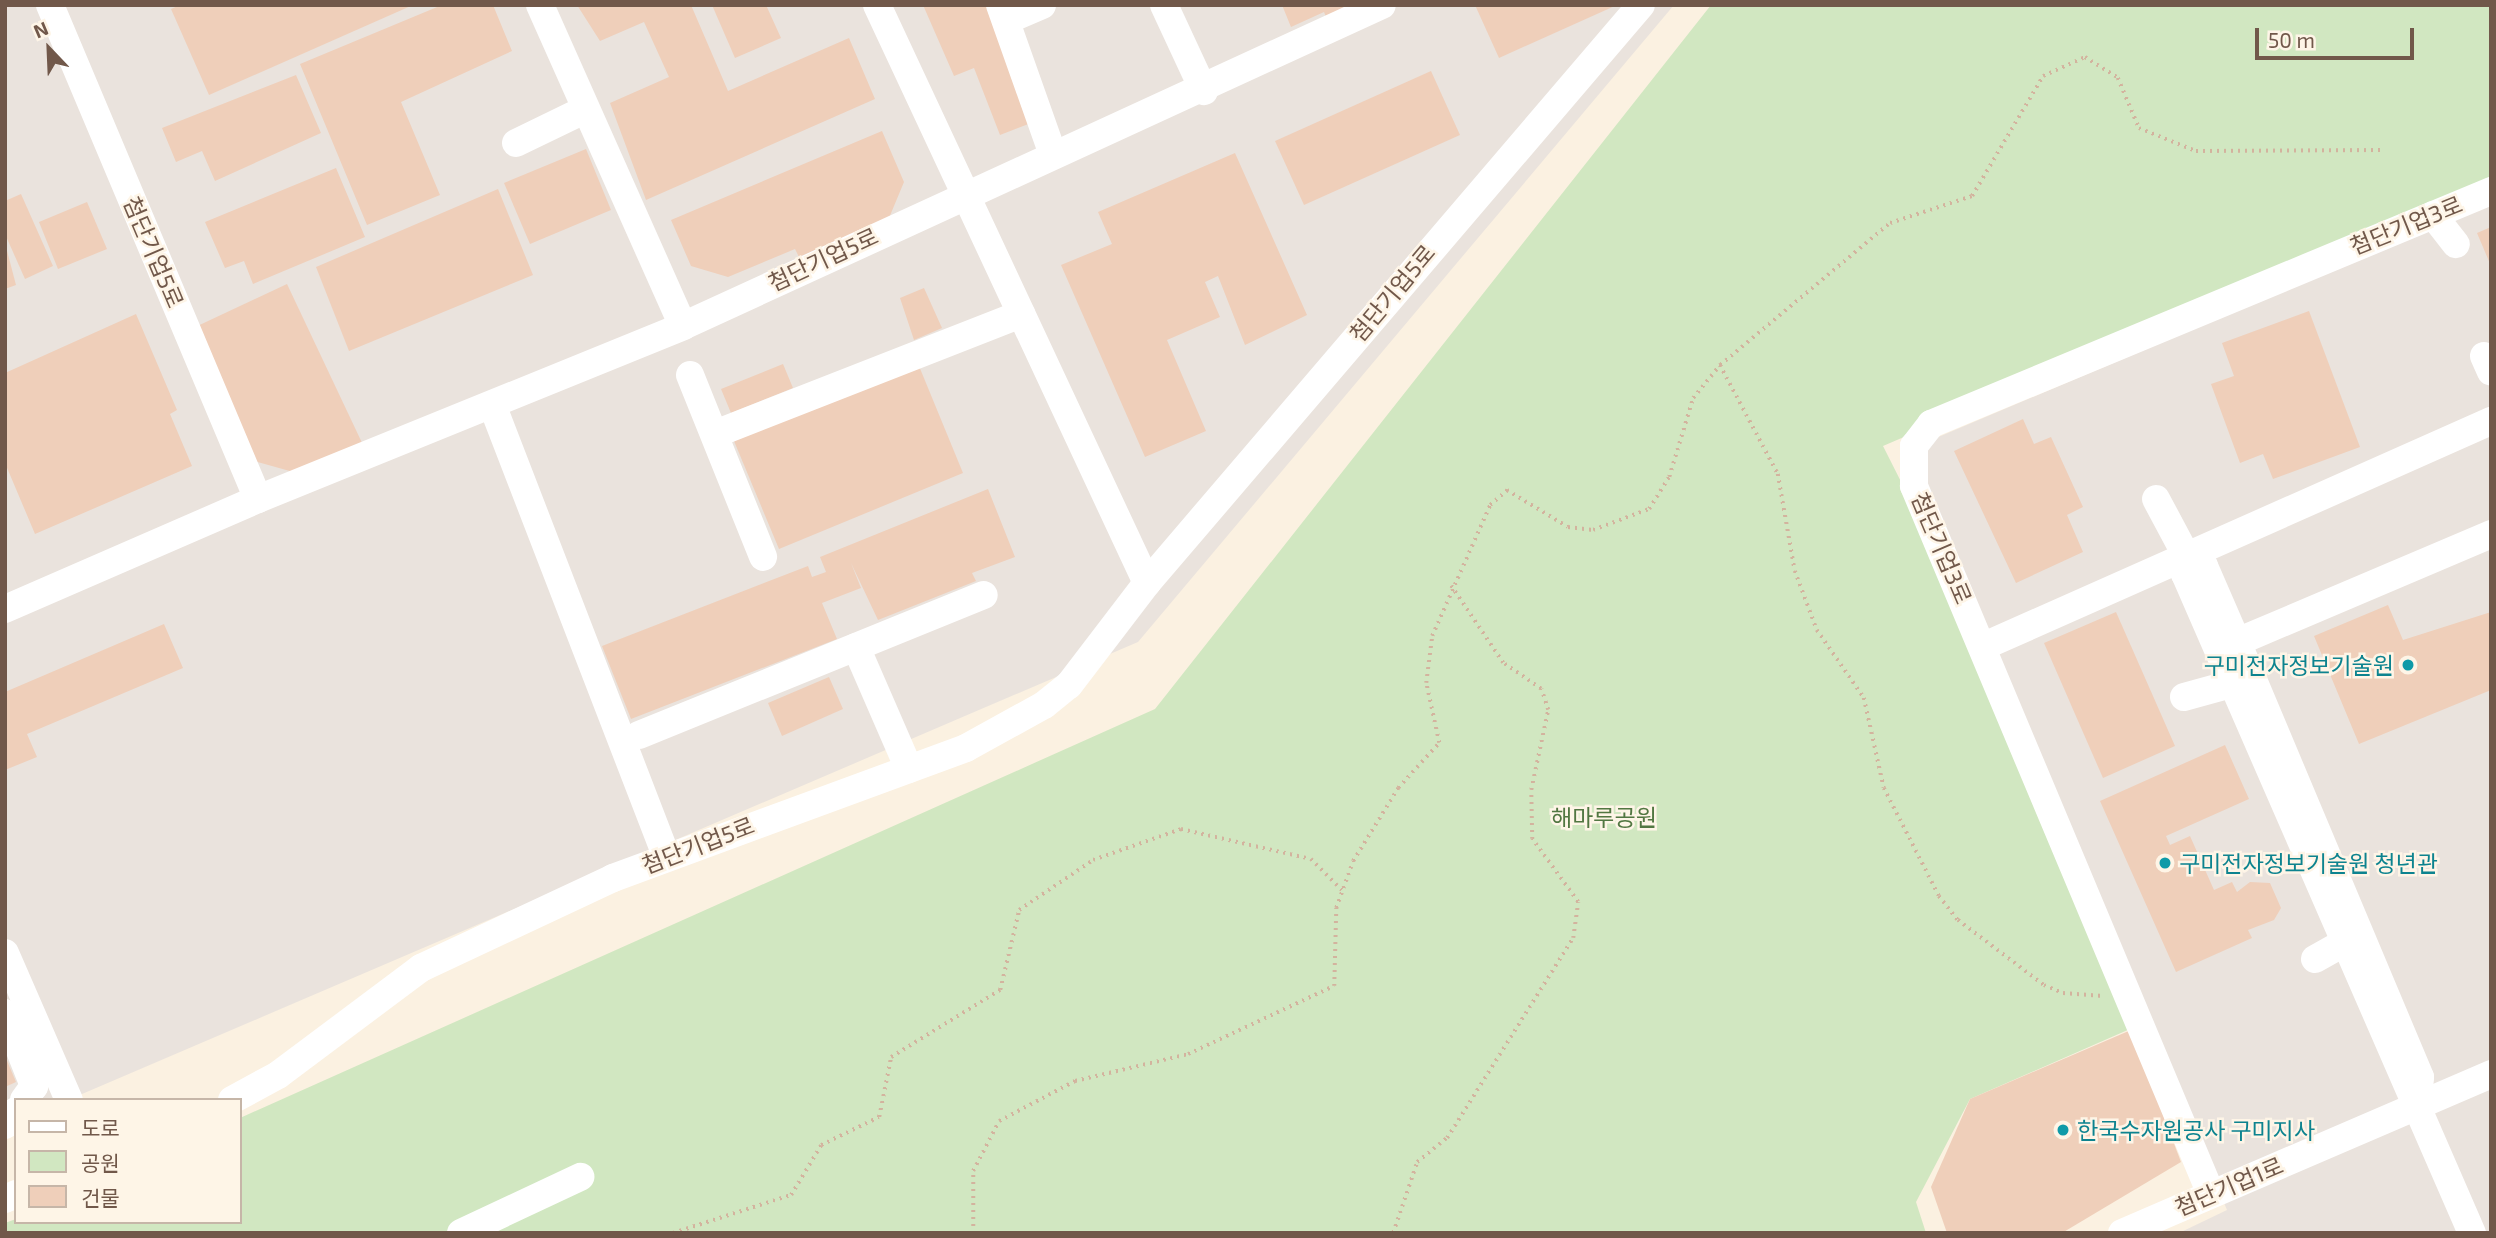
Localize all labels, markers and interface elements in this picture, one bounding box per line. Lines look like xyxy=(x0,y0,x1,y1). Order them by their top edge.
north arrow xyxy=(14,14,84,84)
scale bar xyxy=(2258,14,2417,58)
text: N xyxy=(30,16,51,42)
text: 50 m xyxy=(2268,27,2315,52)
street label: 첨단기업3로 xyxy=(2346,190,2466,260)
street label: 첨단기업5로 xyxy=(118,192,190,312)
street label: 첨단기업5로 xyxy=(764,222,882,296)
street label: 첨단기업5로 xyxy=(1343,239,1441,347)
street label: 첨단기업3로 xyxy=(1906,488,1978,608)
place label: 구미전자정보기술원 xyxy=(2204,651,2394,679)
marker: 구미전자정보기술원 xyxy=(2400,657,2416,673)
park label: 해마루공원 xyxy=(1551,803,1657,831)
street label: 첨단기업5로 xyxy=(638,811,758,879)
place label: 구미전자정보기술원 청년관 xyxy=(2179,849,2438,877)
marker: 구미전자정보기술원 청년관 xyxy=(2157,855,2173,871)
legend xyxy=(14,1098,242,1224)
text: 도로 xyxy=(81,1115,120,1140)
place label: 한국수자원공사 구미지사 xyxy=(2077,1116,2315,1144)
marker: 한국수자원공사 구미지사 xyxy=(2055,1122,2071,1138)
text: 공원 xyxy=(81,1150,120,1175)
street label: 첨단기업1로 xyxy=(2171,1151,2287,1221)
text: 건물 xyxy=(81,1185,120,1210)

